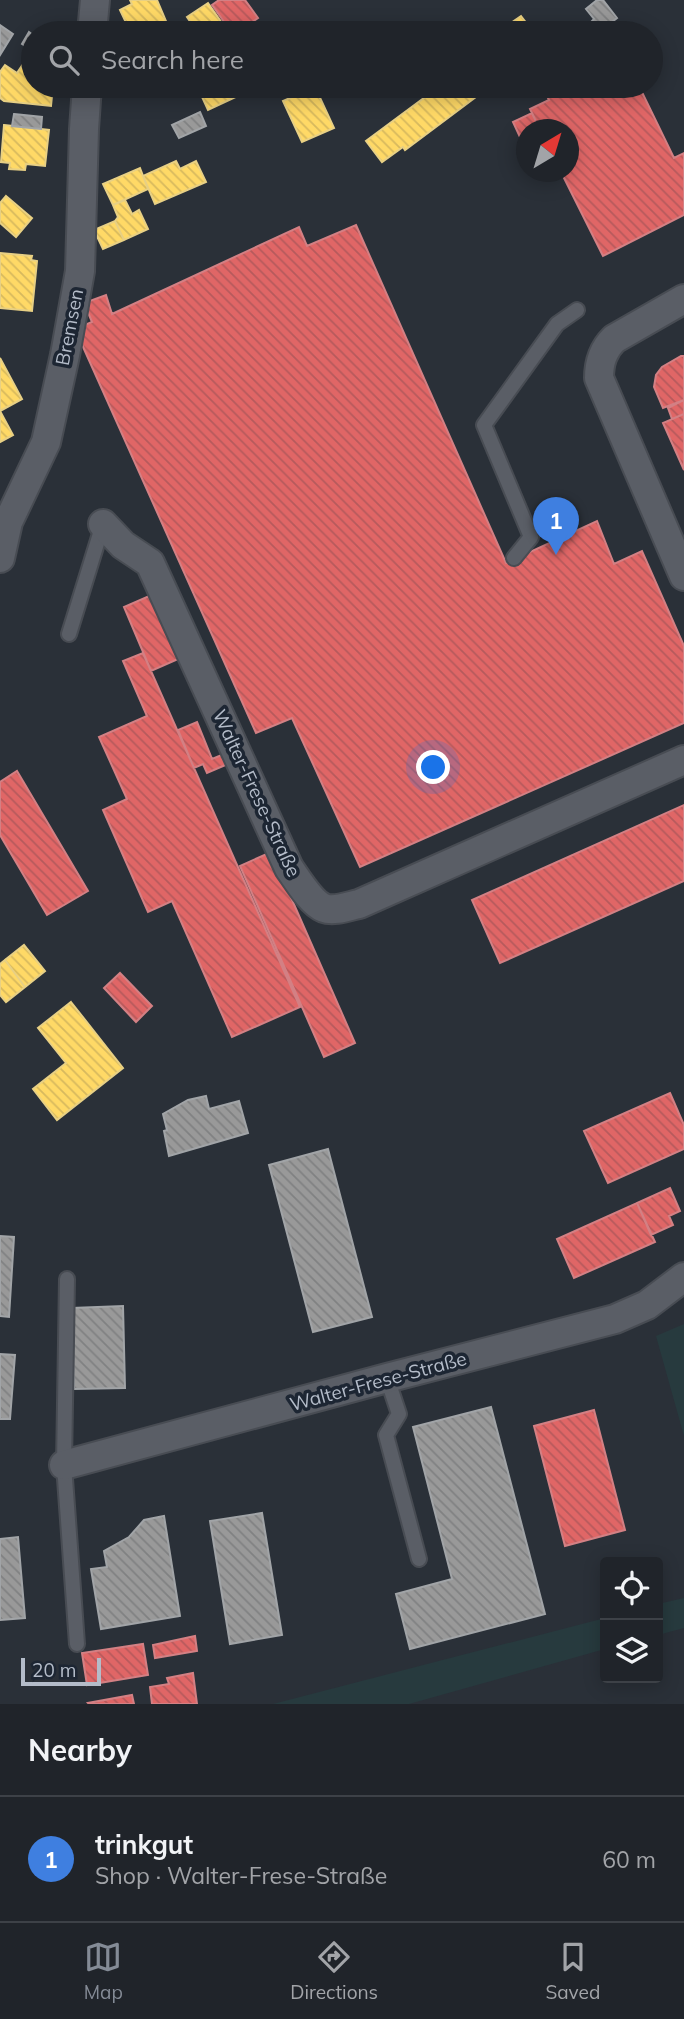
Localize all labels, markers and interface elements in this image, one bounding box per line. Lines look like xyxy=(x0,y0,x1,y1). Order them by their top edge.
search box xyxy=(21,21,663,98)
icon: search xyxy=(45,41,83,79)
text: Search here xyxy=(101,43,244,76)
north arrow xyxy=(516,119,579,182)
street label: Bremsen xyxy=(50,287,88,367)
pin: 1 xyxy=(533,497,579,555)
street label: Walter-Frese-Straße xyxy=(208,706,306,880)
your location xyxy=(416,750,450,784)
street label: Walter-Frese-Straße xyxy=(287,1346,469,1416)
map controls xyxy=(600,1557,663,1683)
button: locate xyxy=(600,1557,663,1620)
button: layers xyxy=(600,1620,663,1683)
scale bar xyxy=(21,1655,102,1687)
text: 20 m xyxy=(32,1658,76,1682)
text: Nearby xyxy=(28,1731,132,1769)
text: trinkgut xyxy=(95,1828,193,1861)
text: 1 xyxy=(44,1845,58,1874)
text: 60 m xyxy=(602,1845,656,1874)
text: Shop · Walter-Frese-Straße xyxy=(95,1861,387,1890)
tab: Map xyxy=(84,1938,123,2004)
tab: Directions xyxy=(290,1938,378,2004)
tab: Saved xyxy=(545,1938,600,2004)

